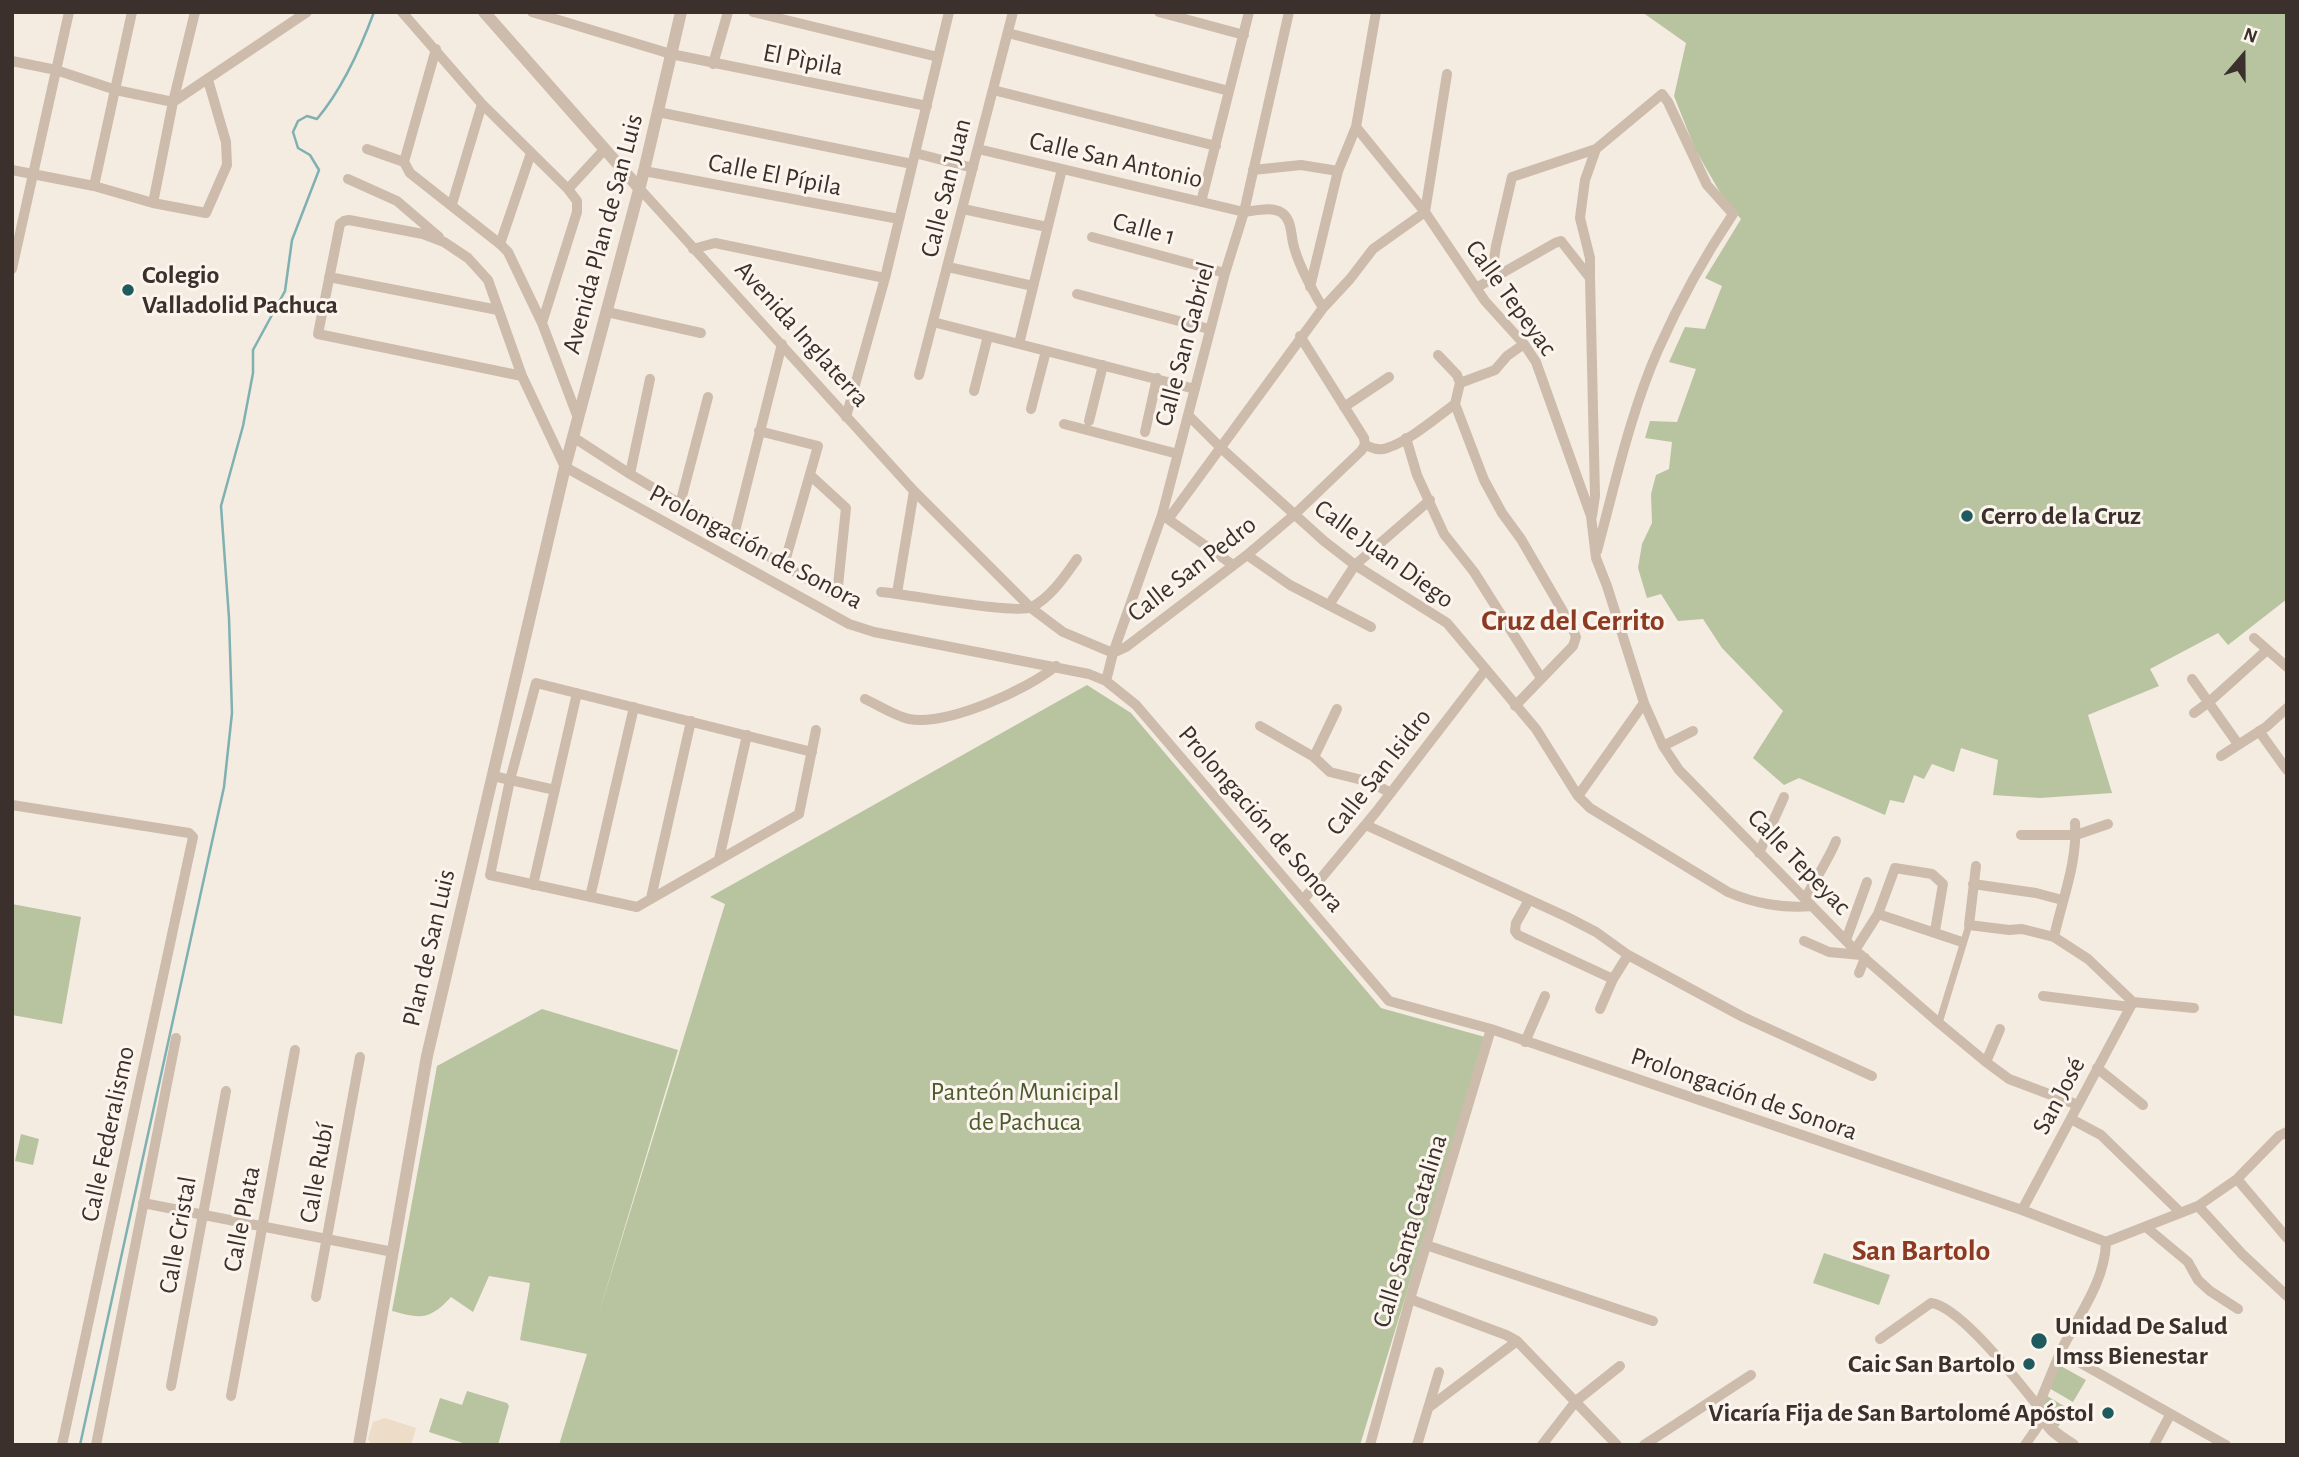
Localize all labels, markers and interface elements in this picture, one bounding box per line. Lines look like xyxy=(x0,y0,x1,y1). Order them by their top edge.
north arrow xyxy=(2208,21,2278,91)
text: N xyxy=(2241,25,2260,47)
street label: El Pìpila xyxy=(760,37,846,83)
street label: Avenida Plan de San Luis xyxy=(556,111,650,357)
street label: Calle San Juan xyxy=(914,115,978,261)
street label: Calle San Antonio xyxy=(1026,125,1206,195)
street label: Calle El Pípila xyxy=(705,147,845,203)
street label: Calle 1 xyxy=(1109,206,1179,252)
street label: Calle Tepeyac xyxy=(1459,234,1563,362)
street label: Avenida Inglaterra xyxy=(728,254,876,414)
street label: Calle San Gabriel xyxy=(1148,258,1222,430)
place label: Colegio Valladolid Pachuca xyxy=(142,259,338,320)
marker: Colegio Valladolid Pachuca xyxy=(120,282,136,298)
street label: Prolongación de Sonora xyxy=(644,477,868,617)
street label: Calle Juan Diego xyxy=(1308,493,1460,615)
place label: Cerro de la Cruz xyxy=(1981,500,2141,532)
marker: Cerro de la Cruz xyxy=(1959,508,1975,524)
street label: Calle San Pedro xyxy=(1121,509,1263,629)
district label: Cruz del Cerrito xyxy=(1481,603,1665,639)
street label: Calle San Isidro xyxy=(1320,702,1438,842)
street label: Prolongación de Sonora xyxy=(1171,719,1351,919)
street label: Calle Tepeyac xyxy=(1741,802,1857,922)
street label: Plan de San Luis xyxy=(396,866,462,1030)
street label: Prolongación de Sonora xyxy=(1627,1041,1861,1147)
street label: Calle Federalismo xyxy=(74,1043,142,1225)
street label: San José xyxy=(2026,1052,2092,1140)
park label: Panteón Municipal de Pachuca xyxy=(931,1076,1119,1138)
street label: Calle Rubí xyxy=(293,1120,341,1226)
street label: Calle Santa Catalina xyxy=(1366,1131,1454,1331)
street label: Calle Plata xyxy=(216,1164,268,1274)
street label: Calle Cristal xyxy=(152,1174,204,1296)
district label: San Bartolo xyxy=(1852,1233,1990,1269)
place label: Unidad De Salud Imss Bienestar xyxy=(2055,1310,2228,1372)
marker: Unidad De Salud Imss Bienestar xyxy=(2029,1331,2049,1351)
place label: Caic San Bartolo xyxy=(1848,1348,2015,1380)
marker: Caic San Bartolo xyxy=(2021,1356,2037,1372)
place label: Vicaría Fija de San Bartolomé Apóstol xyxy=(1708,1397,2094,1429)
marker: Vicaría Fija de San Bartolomé Apóstol xyxy=(2100,1405,2116,1421)

